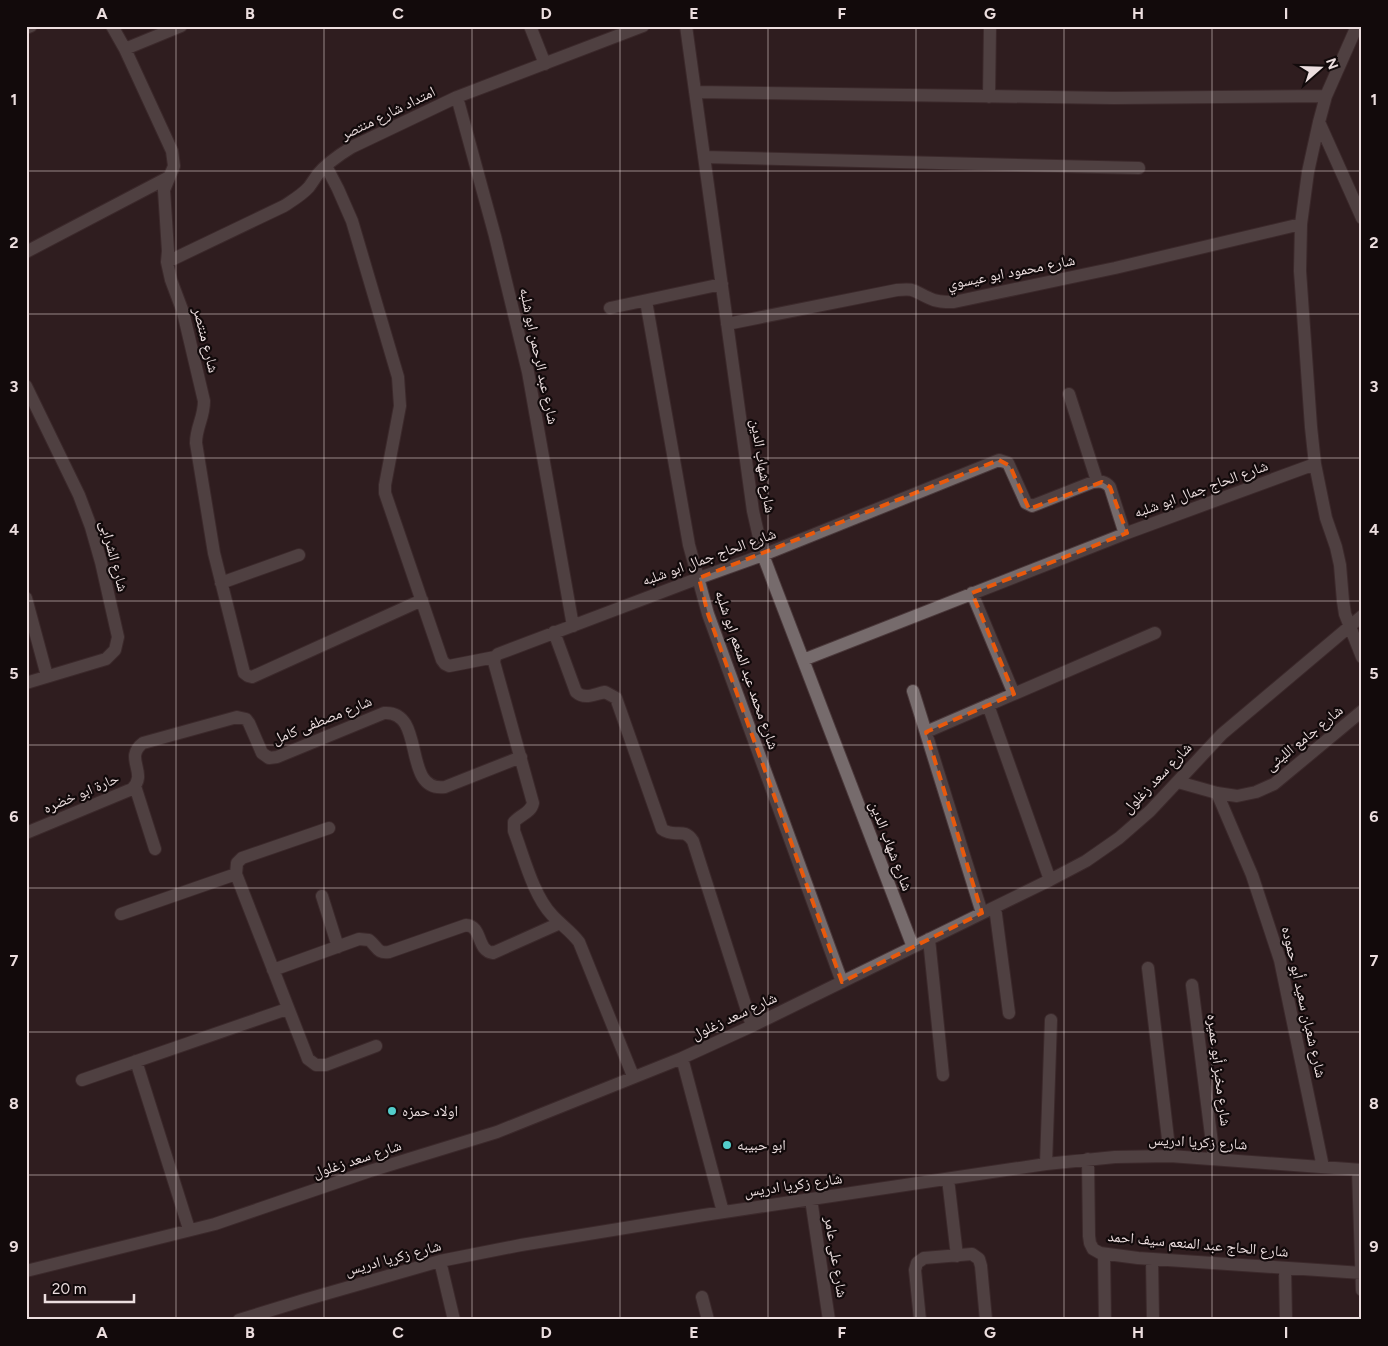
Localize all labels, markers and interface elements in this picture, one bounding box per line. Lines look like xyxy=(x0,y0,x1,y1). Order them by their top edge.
text: A xyxy=(96,4,108,23)
text: B xyxy=(245,4,255,23)
text: C xyxy=(392,4,404,23)
text: D xyxy=(540,4,552,23)
text: E xyxy=(689,4,699,23)
text: F xyxy=(838,4,847,23)
text: G xyxy=(984,4,996,23)
text: H xyxy=(1132,4,1144,23)
text: I xyxy=(1284,4,1288,23)
north arrow xyxy=(1296,42,1346,92)
text: N xyxy=(1322,56,1342,72)
street label: امتداد شارع منتصر xyxy=(337,82,439,145)
text: 1 xyxy=(11,90,17,109)
text: 1 xyxy=(1371,90,1377,109)
text: 2 xyxy=(9,233,19,252)
text: 2 xyxy=(1369,233,1379,252)
street label: شارع محمود ابو عيسوي xyxy=(946,251,1077,296)
street label: شارع عبد الرحمن ابو شلبه xyxy=(515,286,562,426)
street label: شارع منتصر xyxy=(188,305,223,375)
text: 3 xyxy=(10,377,19,396)
text: 3 xyxy=(1370,377,1379,396)
street label: شارع شهاب الدين xyxy=(746,418,779,514)
street label: شارع الحاج جمال ابو شلبه xyxy=(1132,456,1271,523)
street label: شارع الشرابى xyxy=(95,518,132,594)
text: 4 xyxy=(9,520,19,539)
text: 4 xyxy=(1369,520,1379,539)
street label: شارع الحاج جمال ابو شلبه xyxy=(640,524,779,591)
street label: شارع محمد عبد المنعم ابو شلبه xyxy=(710,588,783,752)
text: 5 xyxy=(9,664,19,683)
text: 5 xyxy=(1369,664,1379,683)
street label: شارع مصطفى كامل xyxy=(270,692,375,749)
street label: شارع جامع الليثى xyxy=(1262,701,1347,776)
street label: شارع سعد زغلول xyxy=(1119,739,1196,818)
street label: حارة ابو خضره xyxy=(40,769,122,817)
street label: شارع شهاب الدين xyxy=(865,799,916,894)
text: 6 xyxy=(9,807,19,826)
text: 6 xyxy=(1369,807,1379,826)
street label: شارع شعبان سعيد أبو حموده xyxy=(1277,925,1330,1080)
text: 7 xyxy=(10,951,19,970)
text: 7 xyxy=(1370,951,1379,970)
street label: شارع سعد زغلول xyxy=(688,988,780,1045)
street label: شارع مخبز أبو عميره xyxy=(1202,1013,1235,1127)
text: 8 xyxy=(9,1094,19,1113)
text: 8 xyxy=(1369,1094,1379,1113)
place label: اولاد حمزه xyxy=(402,1102,458,1120)
marker: اولاد حمزه xyxy=(386,1105,398,1117)
street label: شارع زكريا ادريس xyxy=(1148,1130,1248,1155)
street label: شارع سعد زغلول xyxy=(310,1136,404,1183)
place label: ابو حبيبه xyxy=(737,1136,786,1154)
marker: ابو حبيبه xyxy=(721,1139,733,1151)
street label: شارع زكريا ادريس xyxy=(743,1169,843,1202)
street label: شارع على عامر xyxy=(820,1214,851,1299)
street label: شارع الحاج عبد المنعم سيف احمد xyxy=(1107,1227,1289,1262)
street label: شارع زكريا ادريس xyxy=(343,1236,443,1280)
text: 9 xyxy=(9,1237,19,1256)
text: 9 xyxy=(1369,1237,1379,1256)
scale bar xyxy=(45,1271,134,1303)
text: 20 m xyxy=(52,1280,86,1298)
text: A xyxy=(96,1323,108,1342)
text: B xyxy=(245,1323,255,1342)
text: C xyxy=(392,1323,404,1342)
text: D xyxy=(540,1323,552,1342)
text: E xyxy=(689,1323,699,1342)
text: F xyxy=(838,1323,847,1342)
text: G xyxy=(984,1323,996,1342)
text: H xyxy=(1132,1323,1144,1342)
text: I xyxy=(1284,1323,1288,1342)

